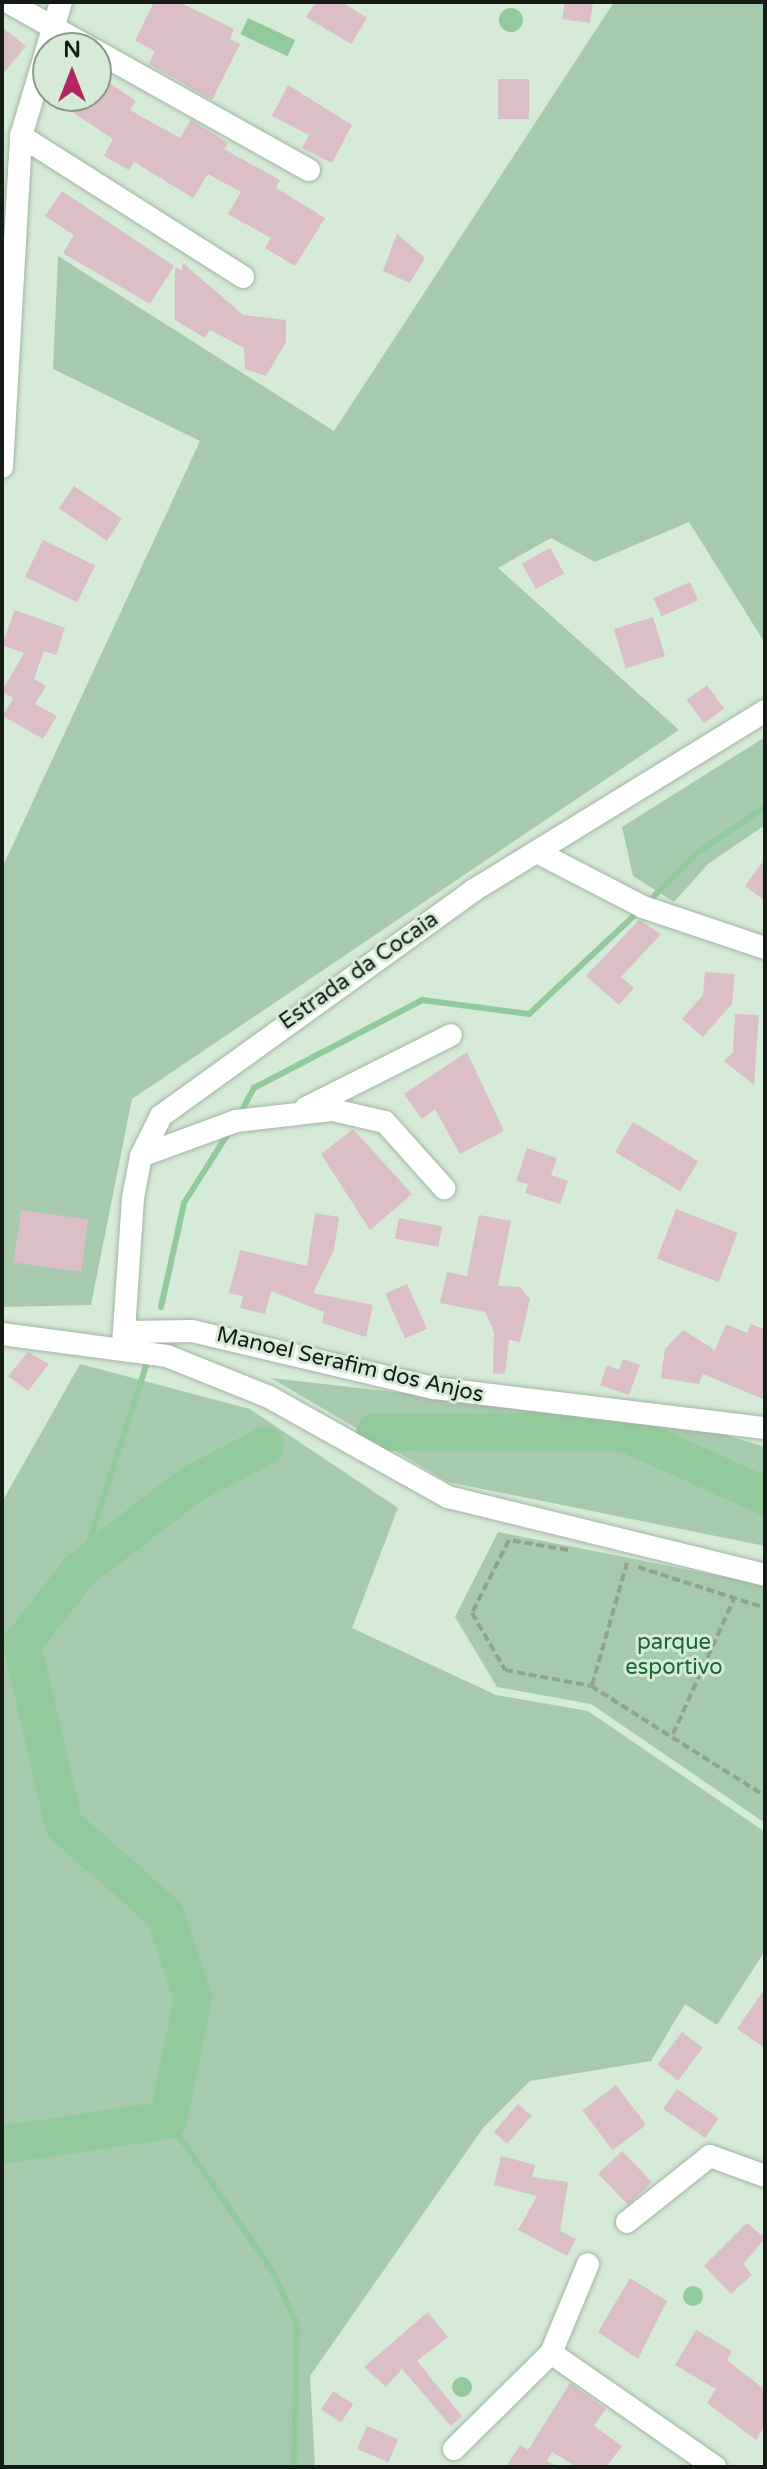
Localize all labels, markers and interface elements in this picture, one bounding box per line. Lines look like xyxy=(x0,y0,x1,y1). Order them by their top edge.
north arrow xyxy=(32,32,112,112)
text: N xyxy=(63,37,81,63)
street label: Estrada da Cocaia xyxy=(275,906,443,1036)
street label: Manoel Serafim dos Anjos xyxy=(214,1321,486,1409)
park label: parque esportivo xyxy=(625,1629,723,1680)

